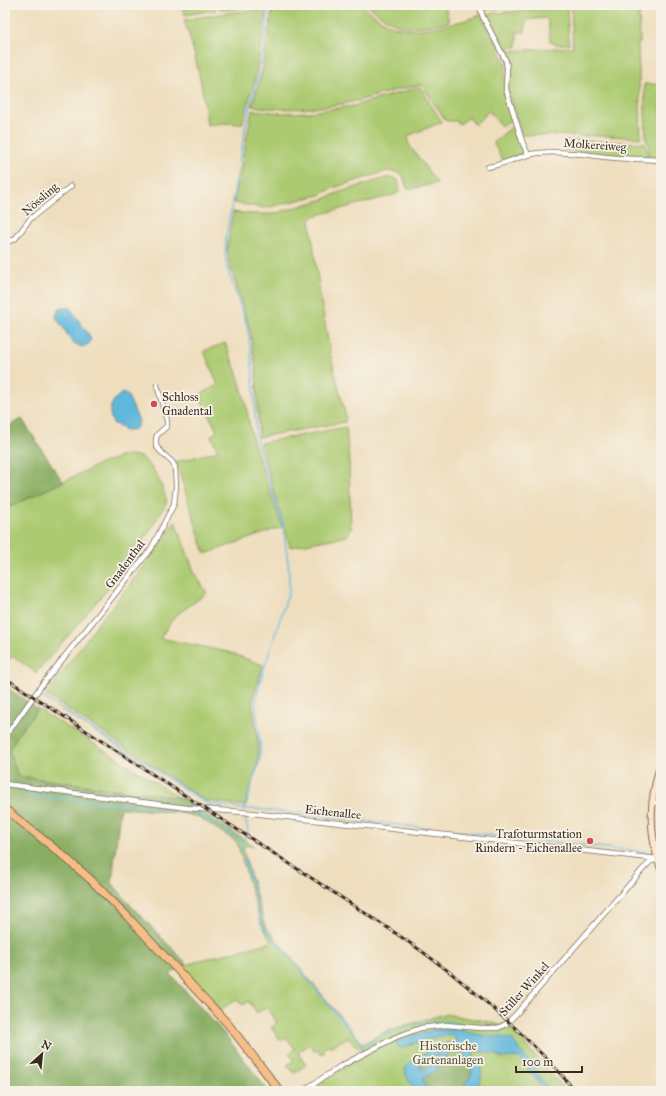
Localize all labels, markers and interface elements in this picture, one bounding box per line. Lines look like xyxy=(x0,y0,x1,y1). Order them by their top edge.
street label: Molkereiweg xyxy=(563,136,627,155)
street label: Nössling xyxy=(19,179,62,219)
place label: Schloss Gnadental xyxy=(162,390,213,418)
marker: Schloss Gnadental xyxy=(149,399,159,409)
street label: Gnadenthal xyxy=(102,536,148,591)
street label: Eichenallee xyxy=(304,802,362,822)
place label: Trafoturmstation Rindern - Eichenallee xyxy=(475,827,583,855)
marker: Trafoturmstation Rindern - Eichenallee xyxy=(585,836,595,846)
street label: Stiller Winkel xyxy=(496,959,552,1019)
north arrow xyxy=(22,1034,62,1074)
text: N xyxy=(39,1038,54,1054)
park label: Historische Gartenanlagen xyxy=(412,1039,484,1068)
scale bar xyxy=(516,1048,582,1074)
text: 100 m xyxy=(522,1055,553,1069)

